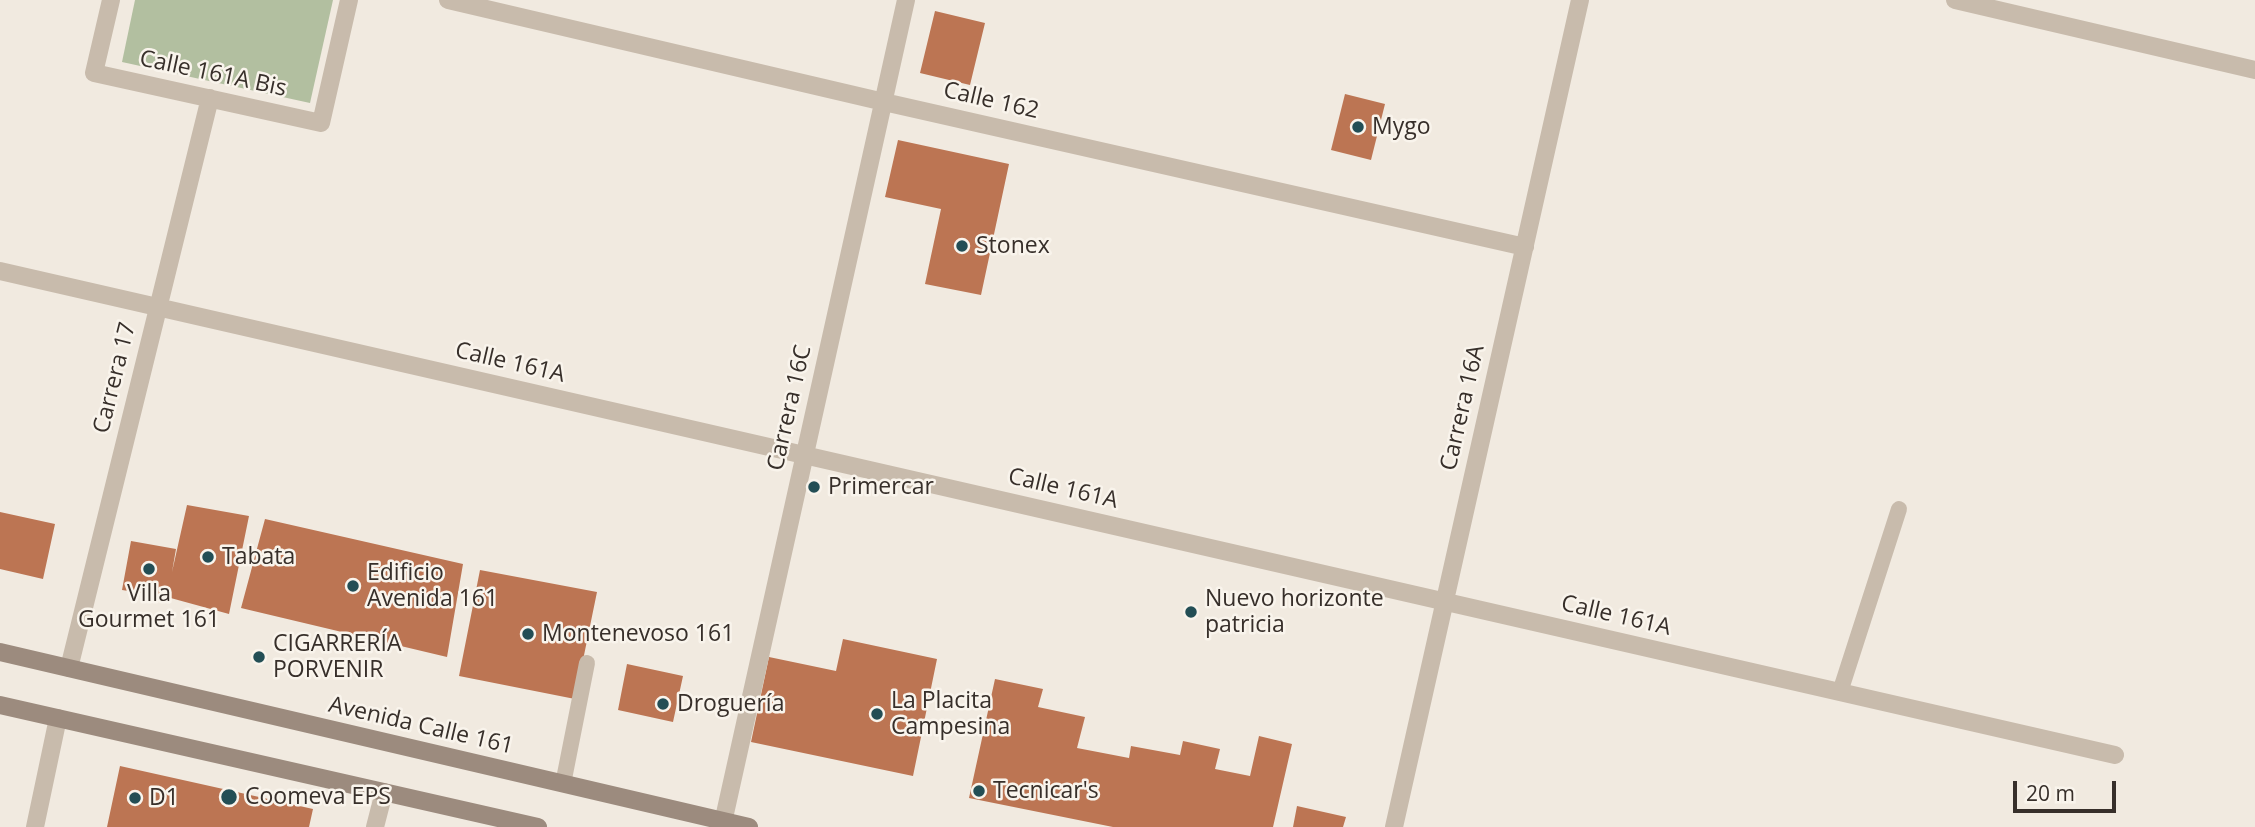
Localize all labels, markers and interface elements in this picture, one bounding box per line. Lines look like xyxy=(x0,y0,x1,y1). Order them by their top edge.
street label: Calle 161A Bis xyxy=(137,45,289,103)
street label: Calle 162 xyxy=(941,77,1041,125)
place label: Mygo xyxy=(1372,113,1431,141)
marker: Mygo xyxy=(1350,119,1366,135)
place label: Stonex xyxy=(976,232,1050,260)
marker: Stonex xyxy=(954,238,970,254)
street label: Carrera 17 xyxy=(88,320,142,436)
street label: Calle 161A xyxy=(452,337,568,389)
street label: Carrera 16C xyxy=(762,343,818,473)
street label: Carrera 16A xyxy=(1435,343,1491,473)
street label: Calle 161A xyxy=(1005,463,1121,515)
place label: Primercar xyxy=(828,473,934,501)
marker: Primercar xyxy=(806,479,822,495)
place label: Tabata xyxy=(222,543,295,571)
marker: Tabata xyxy=(200,549,216,565)
place label: Edificio Avenida 161 xyxy=(367,559,498,613)
marker: Villa Gourmet 161 xyxy=(141,561,157,577)
marker: Edificio Avenida 161 xyxy=(345,578,361,594)
place label: Villa Gourmet 161 xyxy=(78,580,220,634)
place label: Nuevo horizonte patricia xyxy=(1205,585,1384,639)
street label: Calle 161A xyxy=(1558,590,1674,642)
marker: Nuevo horizonte patricia xyxy=(1183,604,1199,620)
place label: Montenevoso 161 xyxy=(542,620,734,648)
marker: Montenevoso 161 xyxy=(520,626,536,642)
place label: CIGARRERÍA PORVENIR xyxy=(273,630,402,684)
marker: CIGARRERÍA PORVENIR xyxy=(251,649,267,665)
place label: La Placita Campesina xyxy=(891,687,1010,741)
place label: Droguería xyxy=(677,690,784,718)
street label: Avenida Calle 161 xyxy=(326,691,516,761)
marker: Droguería xyxy=(655,696,671,712)
marker: La Placita Campesina xyxy=(869,706,885,722)
scale bar xyxy=(2017,768,2120,812)
place label: Tecnicar's xyxy=(993,777,1099,805)
text: 20 m xyxy=(2026,779,2075,807)
place label: Coomeva EPS xyxy=(245,783,391,811)
marker: Tecnicar's xyxy=(971,783,987,799)
place label: D1 xyxy=(149,784,179,812)
marker: Coomeva EPS xyxy=(219,787,239,807)
marker: D1 xyxy=(127,790,143,806)

